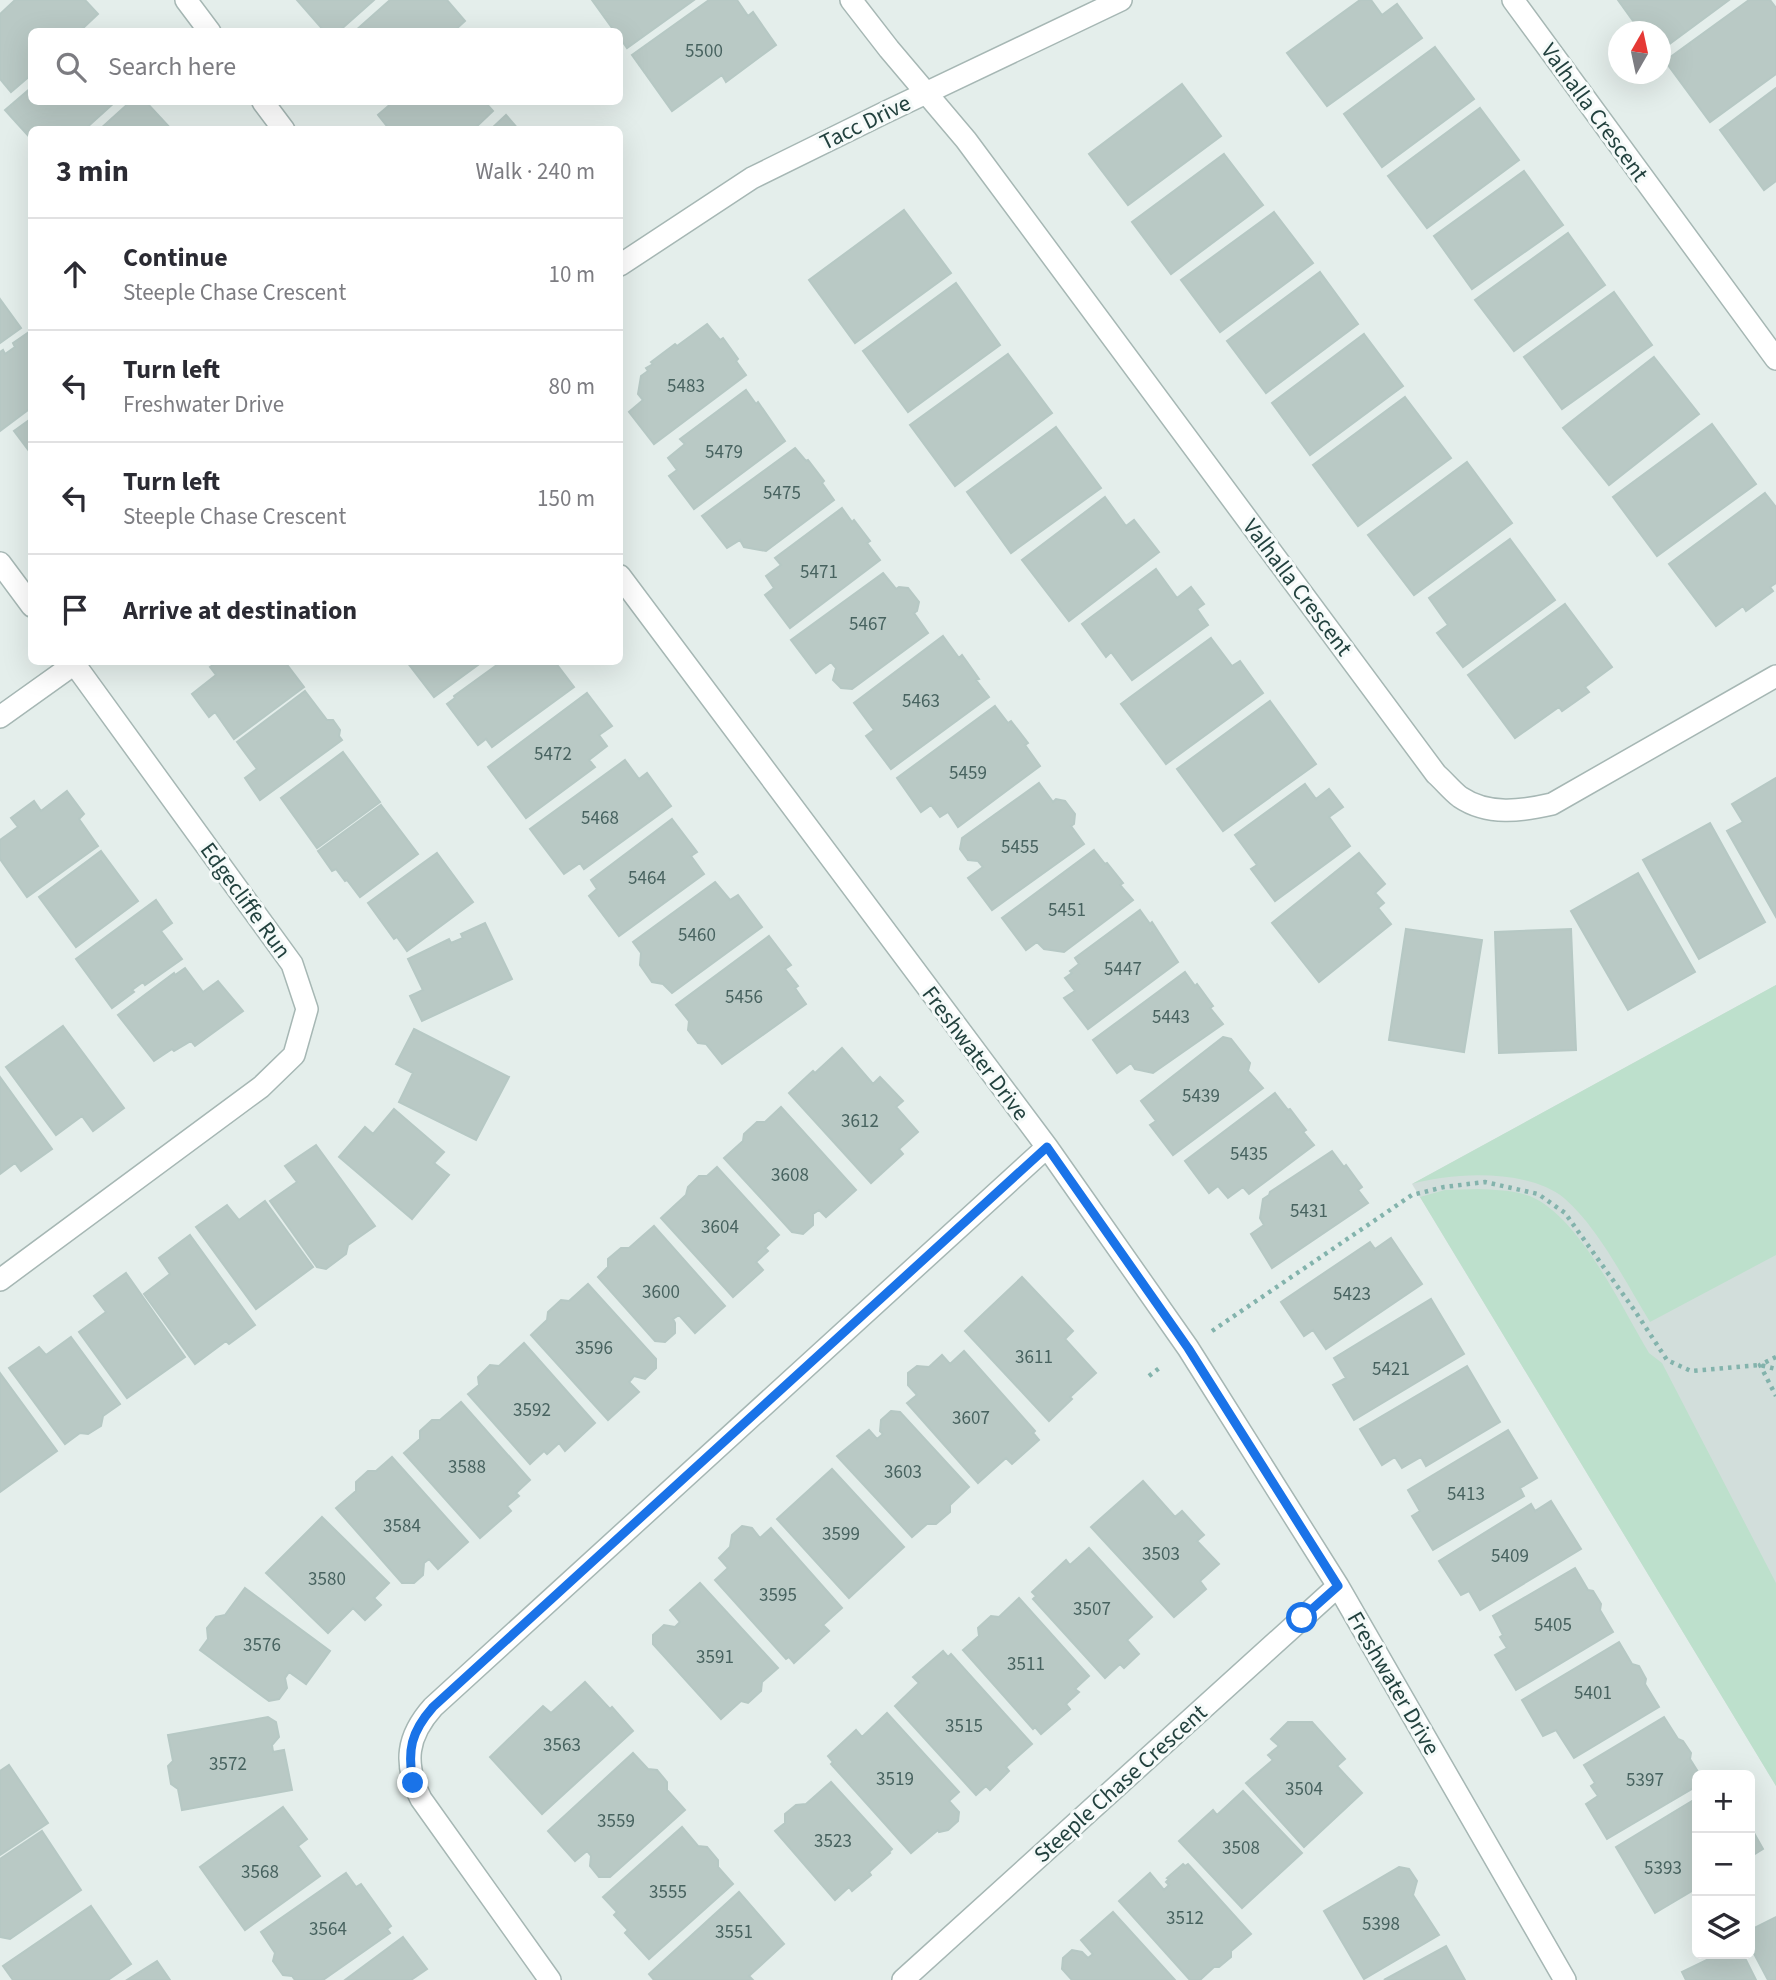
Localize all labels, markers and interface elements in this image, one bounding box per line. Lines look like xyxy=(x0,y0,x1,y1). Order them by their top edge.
north arrow xyxy=(1608,21,1671,84)
search box xyxy=(28,28,623,105)
street label: Valhalla Crescent xyxy=(1533,36,1656,189)
house number: 5500 xyxy=(685,38,723,65)
icon: search xyxy=(52,48,90,86)
text: Search here xyxy=(108,48,236,85)
street label: Tacc Drive xyxy=(814,86,916,159)
text: 3 min xyxy=(56,150,129,193)
text: Walk · 240 m xyxy=(476,155,595,188)
text: Continue xyxy=(123,239,228,276)
icon: ahead xyxy=(56,255,94,293)
text: 10 m xyxy=(548,258,595,291)
text: Steeple Chase Crescent xyxy=(123,276,346,309)
text: Turn left xyxy=(123,351,220,388)
icon: left xyxy=(56,367,94,405)
text: 80 m xyxy=(548,370,595,403)
house number: 5483 xyxy=(667,373,705,400)
text: Freshwater Drive xyxy=(123,388,284,421)
house number: 5479 xyxy=(705,439,743,466)
text: Turn left xyxy=(123,463,220,500)
icon: left xyxy=(56,479,94,517)
house number: 5475 xyxy=(763,480,801,507)
text: 150 m xyxy=(537,482,595,515)
text: Steeple Chase Crescent xyxy=(123,500,346,533)
street label: Valhalla Crescent xyxy=(1235,512,1360,663)
house number: 5471 xyxy=(800,559,838,586)
icon: arrive xyxy=(56,591,94,629)
text: Arrive at destination xyxy=(123,592,357,629)
house number: 5467 xyxy=(849,611,887,638)
house number: 5463 xyxy=(902,688,940,715)
house number: 5472 xyxy=(534,741,572,768)
house number: 5459 xyxy=(949,760,987,787)
house number: 5468 xyxy=(581,805,619,832)
house number: 5455 xyxy=(1001,834,1039,861)
street label: Edgecliffe Run xyxy=(192,835,299,965)
house number: 5464 xyxy=(628,865,666,892)
house number: 5451 xyxy=(1048,897,1086,924)
house number: 5460 xyxy=(678,922,716,949)
house number: 5447 xyxy=(1104,956,1142,983)
street label: Freshwater Drive xyxy=(914,979,1037,1128)
house number: 5456 xyxy=(725,984,763,1011)
house number: 5443 xyxy=(1152,1004,1190,1031)
house number: 5439 xyxy=(1182,1083,1220,1110)
house number: 3612 xyxy=(841,1108,879,1135)
house number: 5435 xyxy=(1230,1141,1268,1168)
house number: 3608 xyxy=(771,1162,809,1189)
house number: 5431 xyxy=(1290,1198,1328,1225)
house number: 3604 xyxy=(701,1214,739,1241)
house number: 3600 xyxy=(642,1279,680,1306)
house number: 5423 xyxy=(1333,1281,1371,1308)
house number: 3596 xyxy=(575,1335,613,1362)
house number: 3611 xyxy=(1015,1344,1053,1371)
house number: 5421 xyxy=(1372,1356,1410,1383)
house number: 3592 xyxy=(513,1397,551,1424)
house number: 3607 xyxy=(952,1405,990,1432)
house number: 3588 xyxy=(448,1454,486,1481)
house number: 3603 xyxy=(884,1459,922,1486)
house number: 5413 xyxy=(1447,1481,1485,1508)
house number: 3584 xyxy=(383,1513,421,1540)
house number: 3599 xyxy=(822,1521,860,1548)
house number: 3503 xyxy=(1142,1541,1180,1568)
house number: 5409 xyxy=(1491,1543,1529,1570)
house number: 3580 xyxy=(308,1566,346,1593)
house number: 3595 xyxy=(759,1582,797,1609)
house number: 3507 xyxy=(1073,1596,1111,1623)
route start xyxy=(1286,1602,1317,1633)
street label: Freshwater Drive xyxy=(1339,1605,1448,1761)
house number: 5405 xyxy=(1534,1612,1572,1639)
house number: 3576 xyxy=(243,1632,281,1659)
house number: 3591 xyxy=(696,1644,734,1671)
house number: 3511 xyxy=(1007,1651,1045,1678)
house number: 5401 xyxy=(1574,1680,1612,1707)
street label: Steeple Chase Crescent xyxy=(1026,1696,1214,1870)
house number: 3515 xyxy=(945,1713,983,1740)
house number: 3563 xyxy=(543,1732,581,1759)
house number: 3572 xyxy=(209,1751,247,1778)
house number: 3519 xyxy=(876,1766,914,1793)
route end xyxy=(397,1767,428,1798)
house number: 5397 xyxy=(1626,1767,1664,1794)
map controls xyxy=(1692,1770,1755,1959)
button: + xyxy=(1692,1770,1755,1833)
house number: 3504 xyxy=(1285,1776,1323,1803)
house number: 3559 xyxy=(597,1808,635,1835)
house number: 3523 xyxy=(814,1828,852,1855)
button: − xyxy=(1692,1833,1755,1896)
house number: 3508 xyxy=(1222,1835,1260,1862)
house number: 5393 xyxy=(1644,1855,1682,1882)
house number: 3568 xyxy=(241,1859,279,1886)
house number: 3555 xyxy=(649,1879,687,1906)
button: layers xyxy=(1692,1896,1755,1959)
house number: 3512 xyxy=(1166,1905,1204,1932)
house number: 5398 xyxy=(1362,1911,1400,1938)
house number: 3564 xyxy=(309,1916,347,1943)
house number: 3551 xyxy=(715,1919,753,1946)

